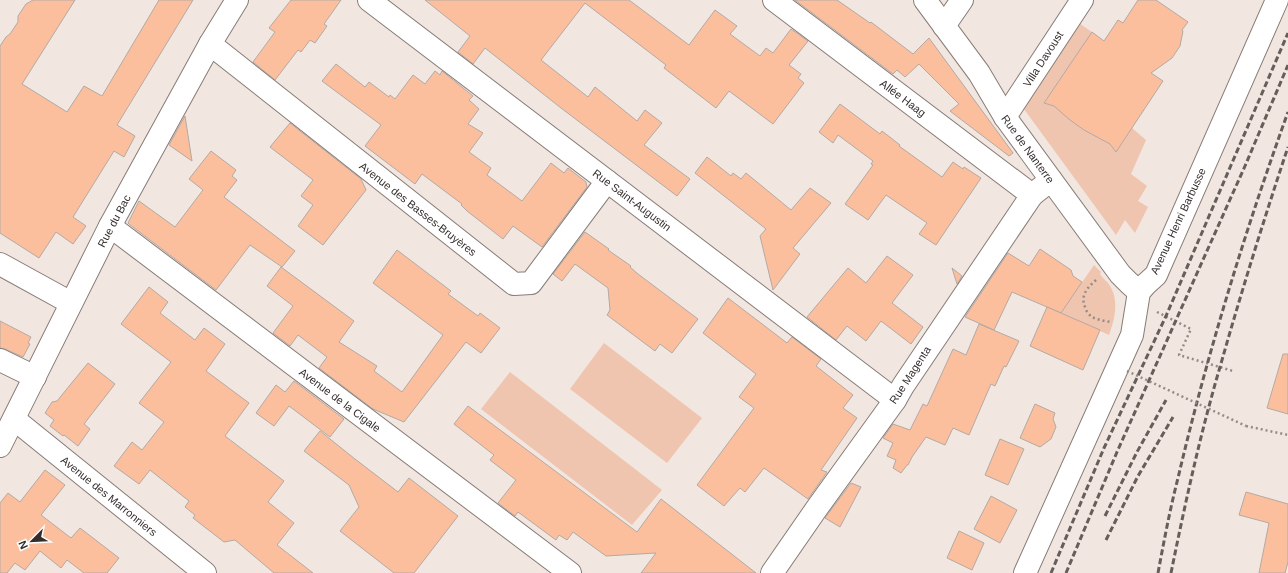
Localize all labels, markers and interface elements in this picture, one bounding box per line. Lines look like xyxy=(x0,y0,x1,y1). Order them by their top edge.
street label: Villa Davoust xyxy=(1021,29,1065,89)
street label: Allée Haag xyxy=(878,77,928,119)
street label: Rue de Nanterre xyxy=(999,113,1057,185)
street label: Avenue des Basses-Bruyères xyxy=(357,160,479,259)
street label: Avenue Henri Barbusse xyxy=(1148,166,1208,276)
street label: Rue Saint-Augustin xyxy=(591,167,673,233)
street label: Rue du Bac xyxy=(95,192,133,249)
street label: Rue Magenta xyxy=(887,343,933,406)
street label: Avenue de la Cigale xyxy=(297,366,383,434)
street label: Avenue des Marronniers xyxy=(59,454,160,539)
north arrow xyxy=(12,521,52,561)
text: N xyxy=(16,539,30,551)

